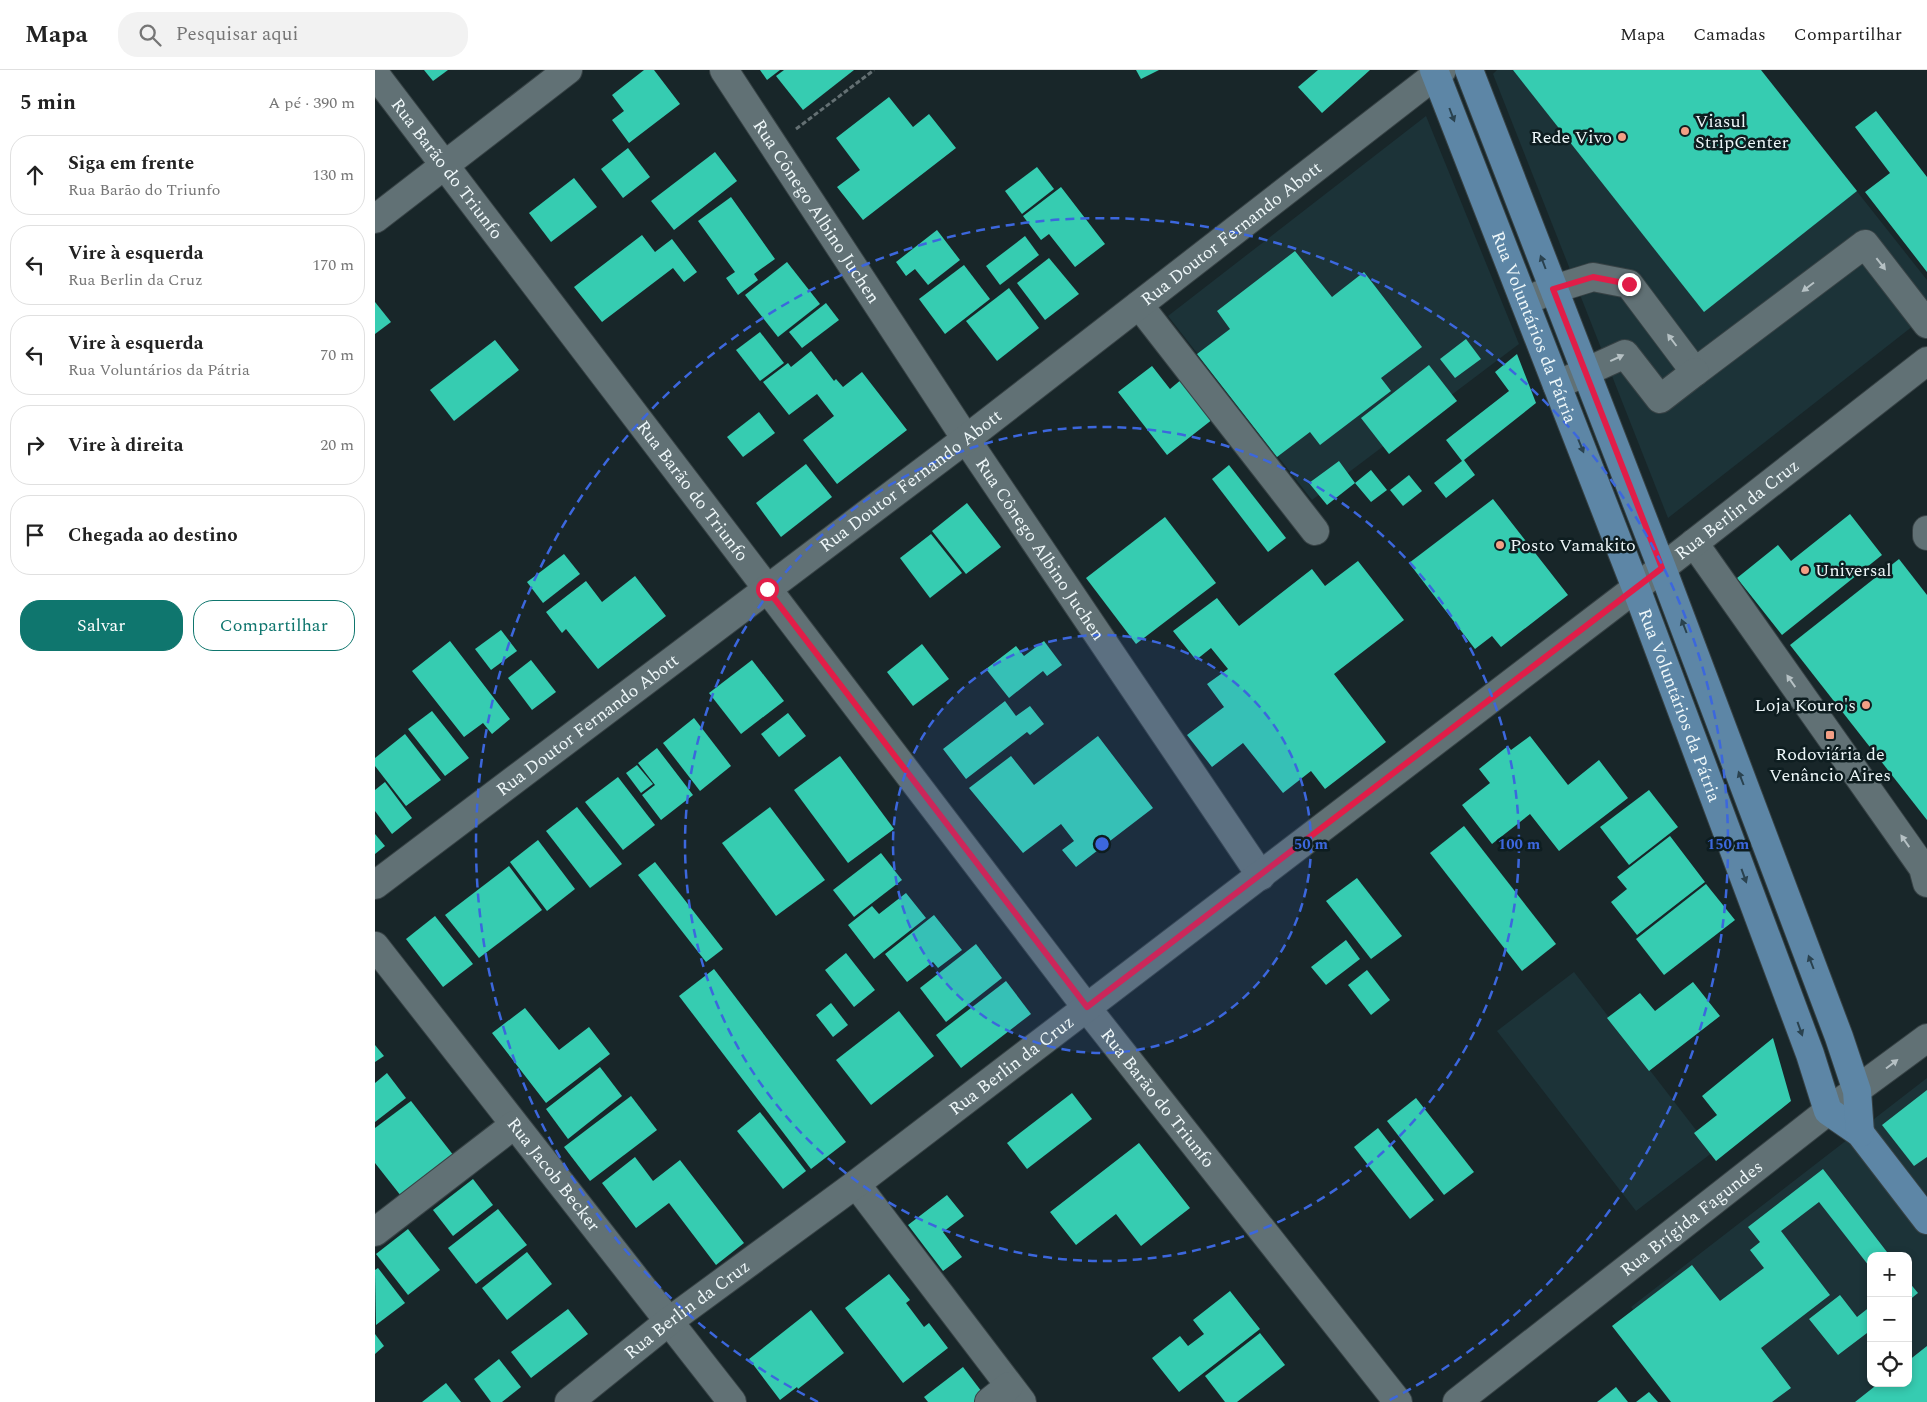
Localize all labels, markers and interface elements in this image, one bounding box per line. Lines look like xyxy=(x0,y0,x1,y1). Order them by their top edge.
search box xyxy=(118,12,468,57)
text: Mapa xyxy=(25,17,88,53)
text: Pesquisar aqui xyxy=(176,20,298,49)
icon: search xyxy=(136,21,164,49)
text: Mapa xyxy=(1620,21,1665,48)
text: Camadas xyxy=(1693,21,1766,48)
text: Compartilhar xyxy=(1794,21,1902,48)
text: 5 min xyxy=(20,87,76,119)
text: A pé · 390 m xyxy=(268,91,355,115)
street label: Rua Barão do Triunfo xyxy=(384,93,509,245)
one-way arrow xyxy=(1449,108,1456,123)
place label: Viasul StripCenter xyxy=(1695,108,1789,156)
street label: Rua Cônego Albino Juchen xyxy=(746,114,887,309)
place label: Rede Vivo xyxy=(1531,124,1612,151)
marker: Viasul StripCenter xyxy=(1679,125,1691,137)
marker: Rede Vivo xyxy=(1616,131,1628,143)
text: Siga em frente xyxy=(68,149,194,178)
street label: Rua Doutor Fernando Abott xyxy=(1135,155,1328,313)
icon: ahead xyxy=(21,161,49,189)
text: 130 m xyxy=(312,163,354,187)
text: Rua Barão do Triunfo xyxy=(68,178,220,202)
street label: Rua Voluntários da Pátria xyxy=(1484,227,1584,428)
text: Vire à esquerda xyxy=(68,239,204,268)
icon: left xyxy=(21,251,49,279)
text: 170 m xyxy=(312,253,354,277)
one-way arrow xyxy=(1539,254,1547,269)
one-way arrow xyxy=(1876,257,1886,271)
text: Rua Berlin da Cruz xyxy=(68,268,203,292)
route end xyxy=(1618,273,1641,296)
one-way arrow xyxy=(1801,282,1815,292)
text: Vire à esquerda xyxy=(68,329,204,358)
one-way arrow xyxy=(1666,334,1677,347)
icon: left xyxy=(21,341,49,369)
text: 70 m xyxy=(320,343,354,367)
one-way arrow xyxy=(1610,353,1625,362)
text: Rua Voluntários da Pátria xyxy=(68,358,250,382)
street label: Rua Doutor Fernando Abott xyxy=(814,403,1008,559)
street label: Rua Barão do Triunfo xyxy=(630,415,755,567)
icon: right xyxy=(21,431,49,459)
text: Vire à direita xyxy=(68,431,184,460)
text: 20 m xyxy=(320,433,354,457)
one-way arrow xyxy=(1578,439,1586,453)
street label: Rua Cônego Albino Juchen xyxy=(968,452,1111,646)
street label: Rua Berlin da Cruz xyxy=(1669,453,1805,567)
icon: arrive xyxy=(21,521,49,549)
text: Chegada ao destino xyxy=(68,521,238,550)
place label: Posto Vamakito xyxy=(1510,532,1636,559)
marker: Posto Vamakito xyxy=(1494,539,1506,551)
place label: Universal xyxy=(1815,557,1892,584)
marker: Universal xyxy=(1799,564,1811,576)
route start xyxy=(756,578,779,601)
button: Salvar xyxy=(20,600,183,651)
button: Compartilhar xyxy=(193,600,355,651)
street label: Rua Voluntários da Pátria xyxy=(1631,605,1728,806)
one-way arrow xyxy=(1680,618,1687,633)
street label: Rua Doutor Fernando Abott xyxy=(490,647,685,803)
one-way arrow xyxy=(1786,674,1796,688)
place label: Loja Kouro's xyxy=(1754,692,1856,719)
marker: Loja Kouro's xyxy=(1860,699,1872,711)
marker: Rodoviária de Venâncio Aires xyxy=(1824,729,1836,741)
place label: Rodoviária de Venâncio Aires xyxy=(1769,741,1891,789)
one-way arrow xyxy=(1737,770,1745,785)
text: 50 m xyxy=(1294,833,1329,856)
text: 100 m xyxy=(1498,833,1541,856)
text: 150 m xyxy=(1707,833,1750,856)
centre of rings xyxy=(1093,835,1111,853)
one-way arrow xyxy=(1899,835,1910,848)
one-way arrow xyxy=(1741,869,1748,884)
one-way arrow xyxy=(1807,955,1814,970)
street label: Rua Berlin da Cruz xyxy=(943,1009,1080,1122)
one-way arrow xyxy=(1797,1021,1804,1036)
street label: Rua Barão do Triunfo xyxy=(1094,1023,1221,1174)
one-way arrow xyxy=(1885,1059,1898,1070)
street label: Rua Jacob Becker xyxy=(500,1112,607,1237)
street label: Rua Brígida Fagundes xyxy=(1615,1154,1769,1283)
map controls xyxy=(1867,1252,1912,1387)
button: + xyxy=(1867,1252,1912,1297)
street label: Rua Berlin da Cruz xyxy=(619,1253,756,1366)
button: − xyxy=(1867,1297,1912,1342)
button: locate xyxy=(1867,1342,1912,1387)

